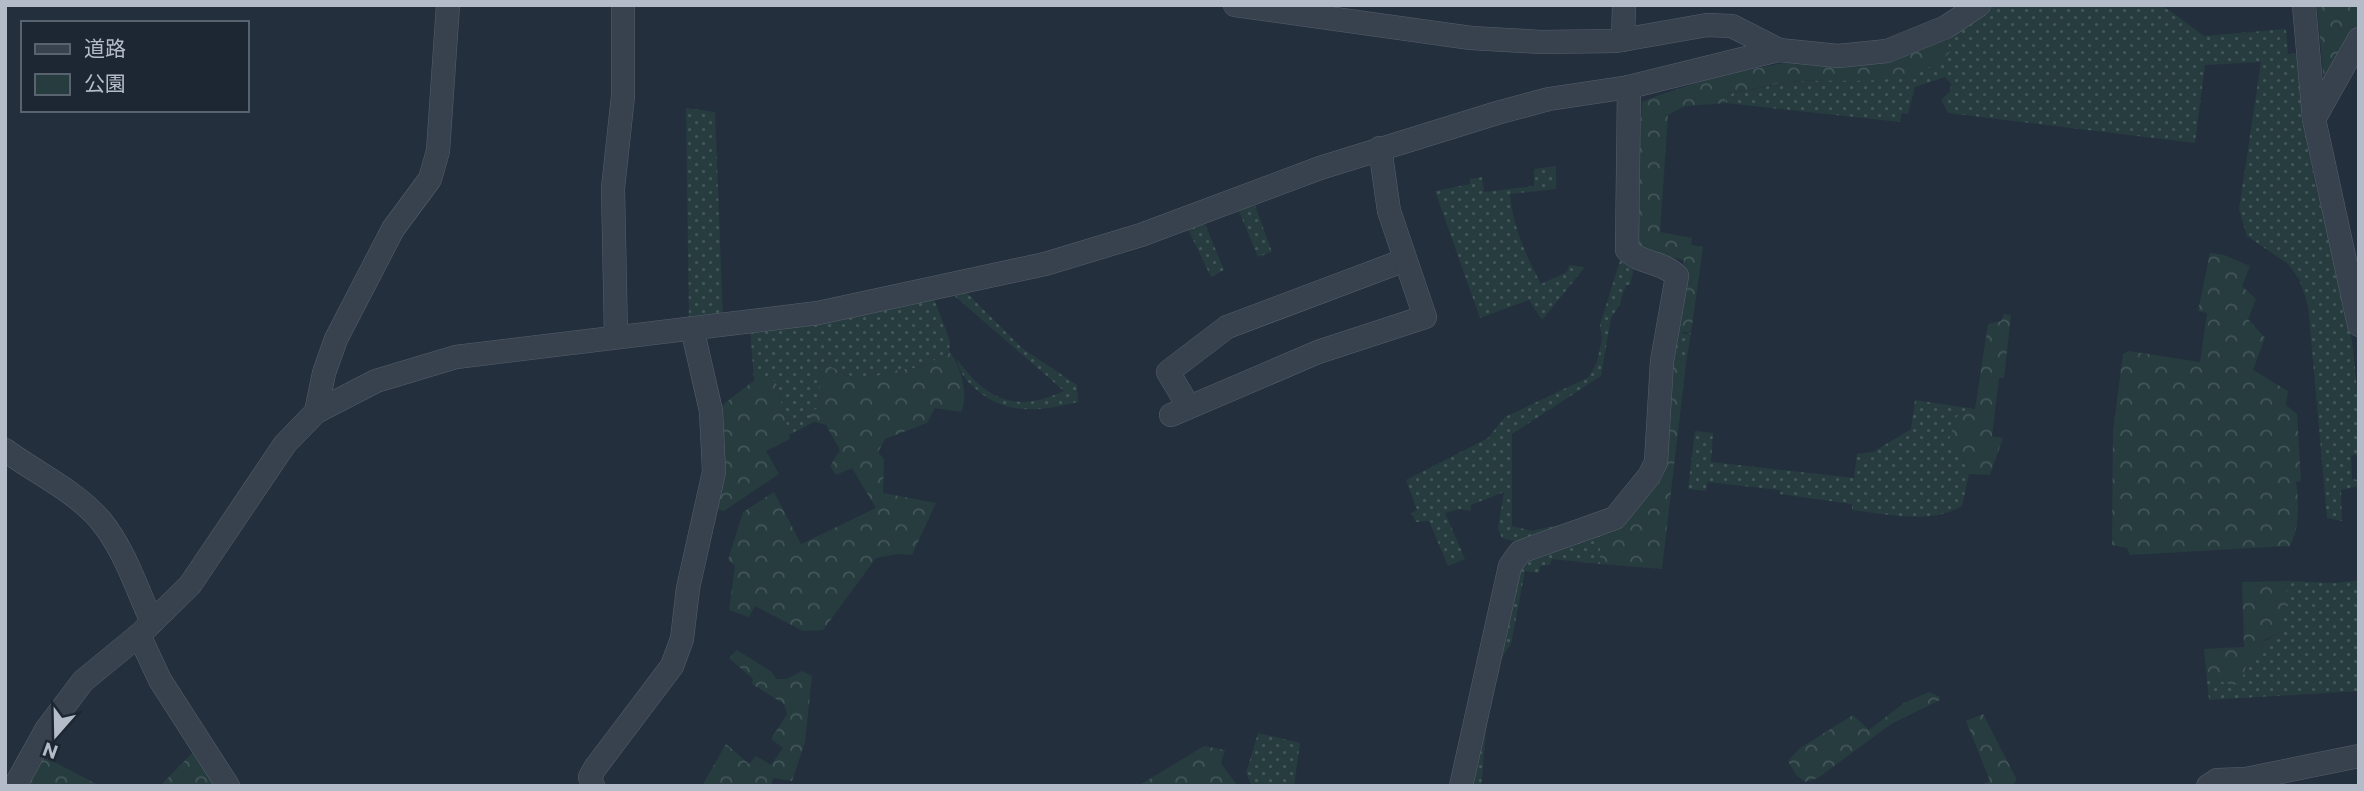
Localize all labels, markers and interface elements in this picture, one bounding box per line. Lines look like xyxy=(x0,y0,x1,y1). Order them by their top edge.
legend xyxy=(21,21,248,112)
text: 道路 xyxy=(84,35,126,60)
text: 公園 xyxy=(84,70,126,95)
north arrow xyxy=(21,700,91,770)
text: N xyxy=(39,738,61,765)

